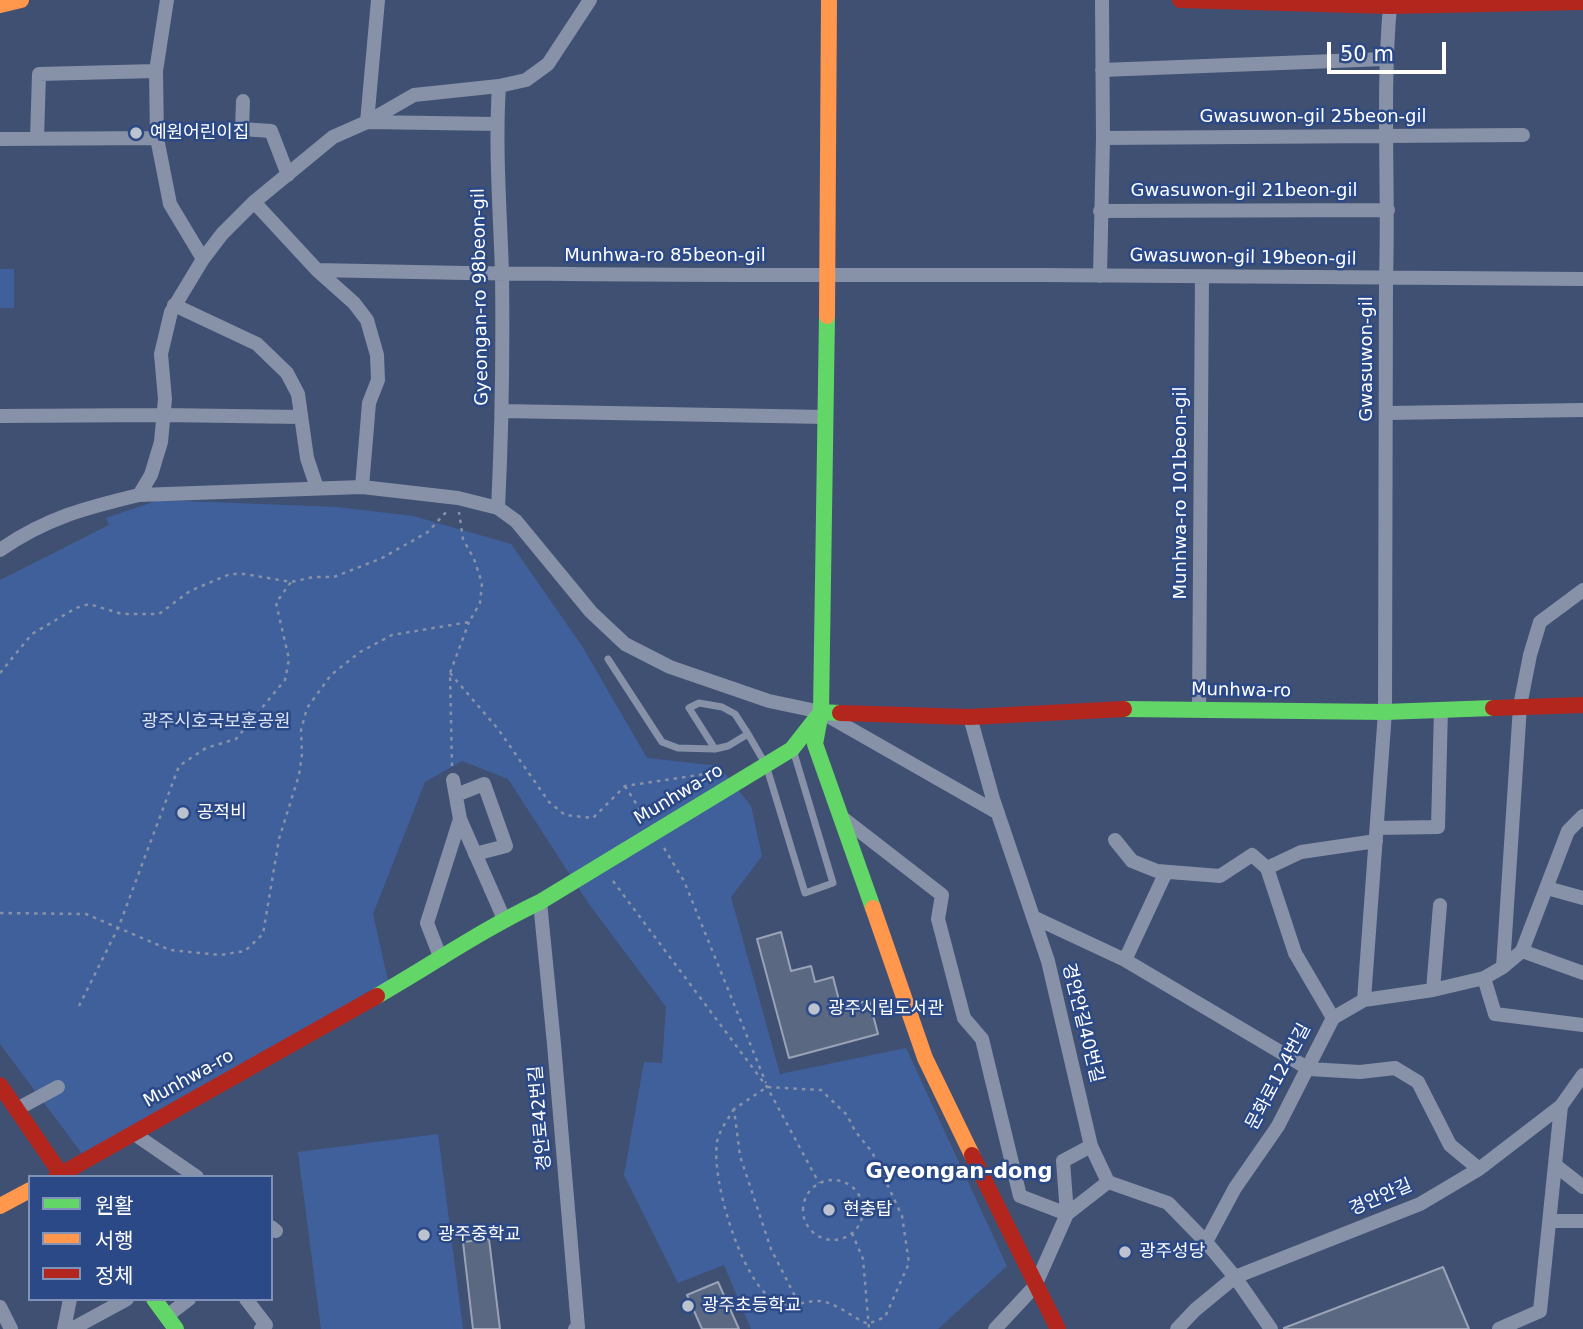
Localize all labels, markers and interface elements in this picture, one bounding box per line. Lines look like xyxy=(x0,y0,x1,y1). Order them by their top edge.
scale bar xyxy=(1331,28,1450,72)
text: 50 m xyxy=(1340,42,1394,66)
street label: Gwasuwon-gil 25beon-gil xyxy=(1199,106,1427,128)
place label: 예원어린이집 xyxy=(150,122,249,144)
marker: 예원어린이집 xyxy=(128,125,144,141)
street label: Gwasuwon-gil 21beon-gil xyxy=(1130,180,1358,202)
street label: Gyeongan-ro 98beon-gil xyxy=(468,188,494,406)
street label: Munhwa-ro 85beon-gil xyxy=(564,245,766,267)
street label: Gwasuwon-gil 19beon-gil xyxy=(1129,245,1357,271)
street label: Gwasuwon-gil xyxy=(1356,296,1378,422)
street label: Munhwa-ro 101beon-gil xyxy=(1170,387,1192,599)
street label: Munhwa-ro xyxy=(1191,679,1291,703)
park label: 광주시호국보훈공원 xyxy=(141,711,291,733)
street label: Munhwa-ro xyxy=(631,760,727,830)
place label: 공적비 xyxy=(197,802,247,824)
marker: 공적비 xyxy=(175,805,191,821)
street label: 경안안길40번길 xyxy=(1057,961,1107,1085)
place label: 광주시립도서관 xyxy=(828,998,944,1020)
marker: 광주시립도서관 xyxy=(806,1001,822,1017)
street label: 문화로124번길 xyxy=(1242,1020,1316,1134)
street label: Munhwa-ro xyxy=(140,1045,238,1113)
street label: 경안로42번길 xyxy=(526,1064,556,1172)
district label: Gyeongan-dong xyxy=(866,1160,1052,1186)
legend xyxy=(28,1175,273,1301)
street label: 경안안길 xyxy=(1346,1175,1416,1221)
text: 원활 xyxy=(95,1194,134,1218)
place label: 현충탑 xyxy=(843,1199,893,1221)
marker: 현충탑 xyxy=(821,1202,837,1218)
place label: 광주중학교 xyxy=(438,1224,521,1246)
marker: 광주중학교 xyxy=(416,1227,432,1243)
text: 서행 xyxy=(95,1229,134,1253)
place label: 광주성당 xyxy=(1139,1241,1205,1263)
marker: 광주성당 xyxy=(1117,1244,1133,1260)
text: 정체 xyxy=(95,1264,134,1288)
place label: 광주초등학교 xyxy=(702,1295,801,1317)
marker: 광주초등학교 xyxy=(680,1298,696,1314)

